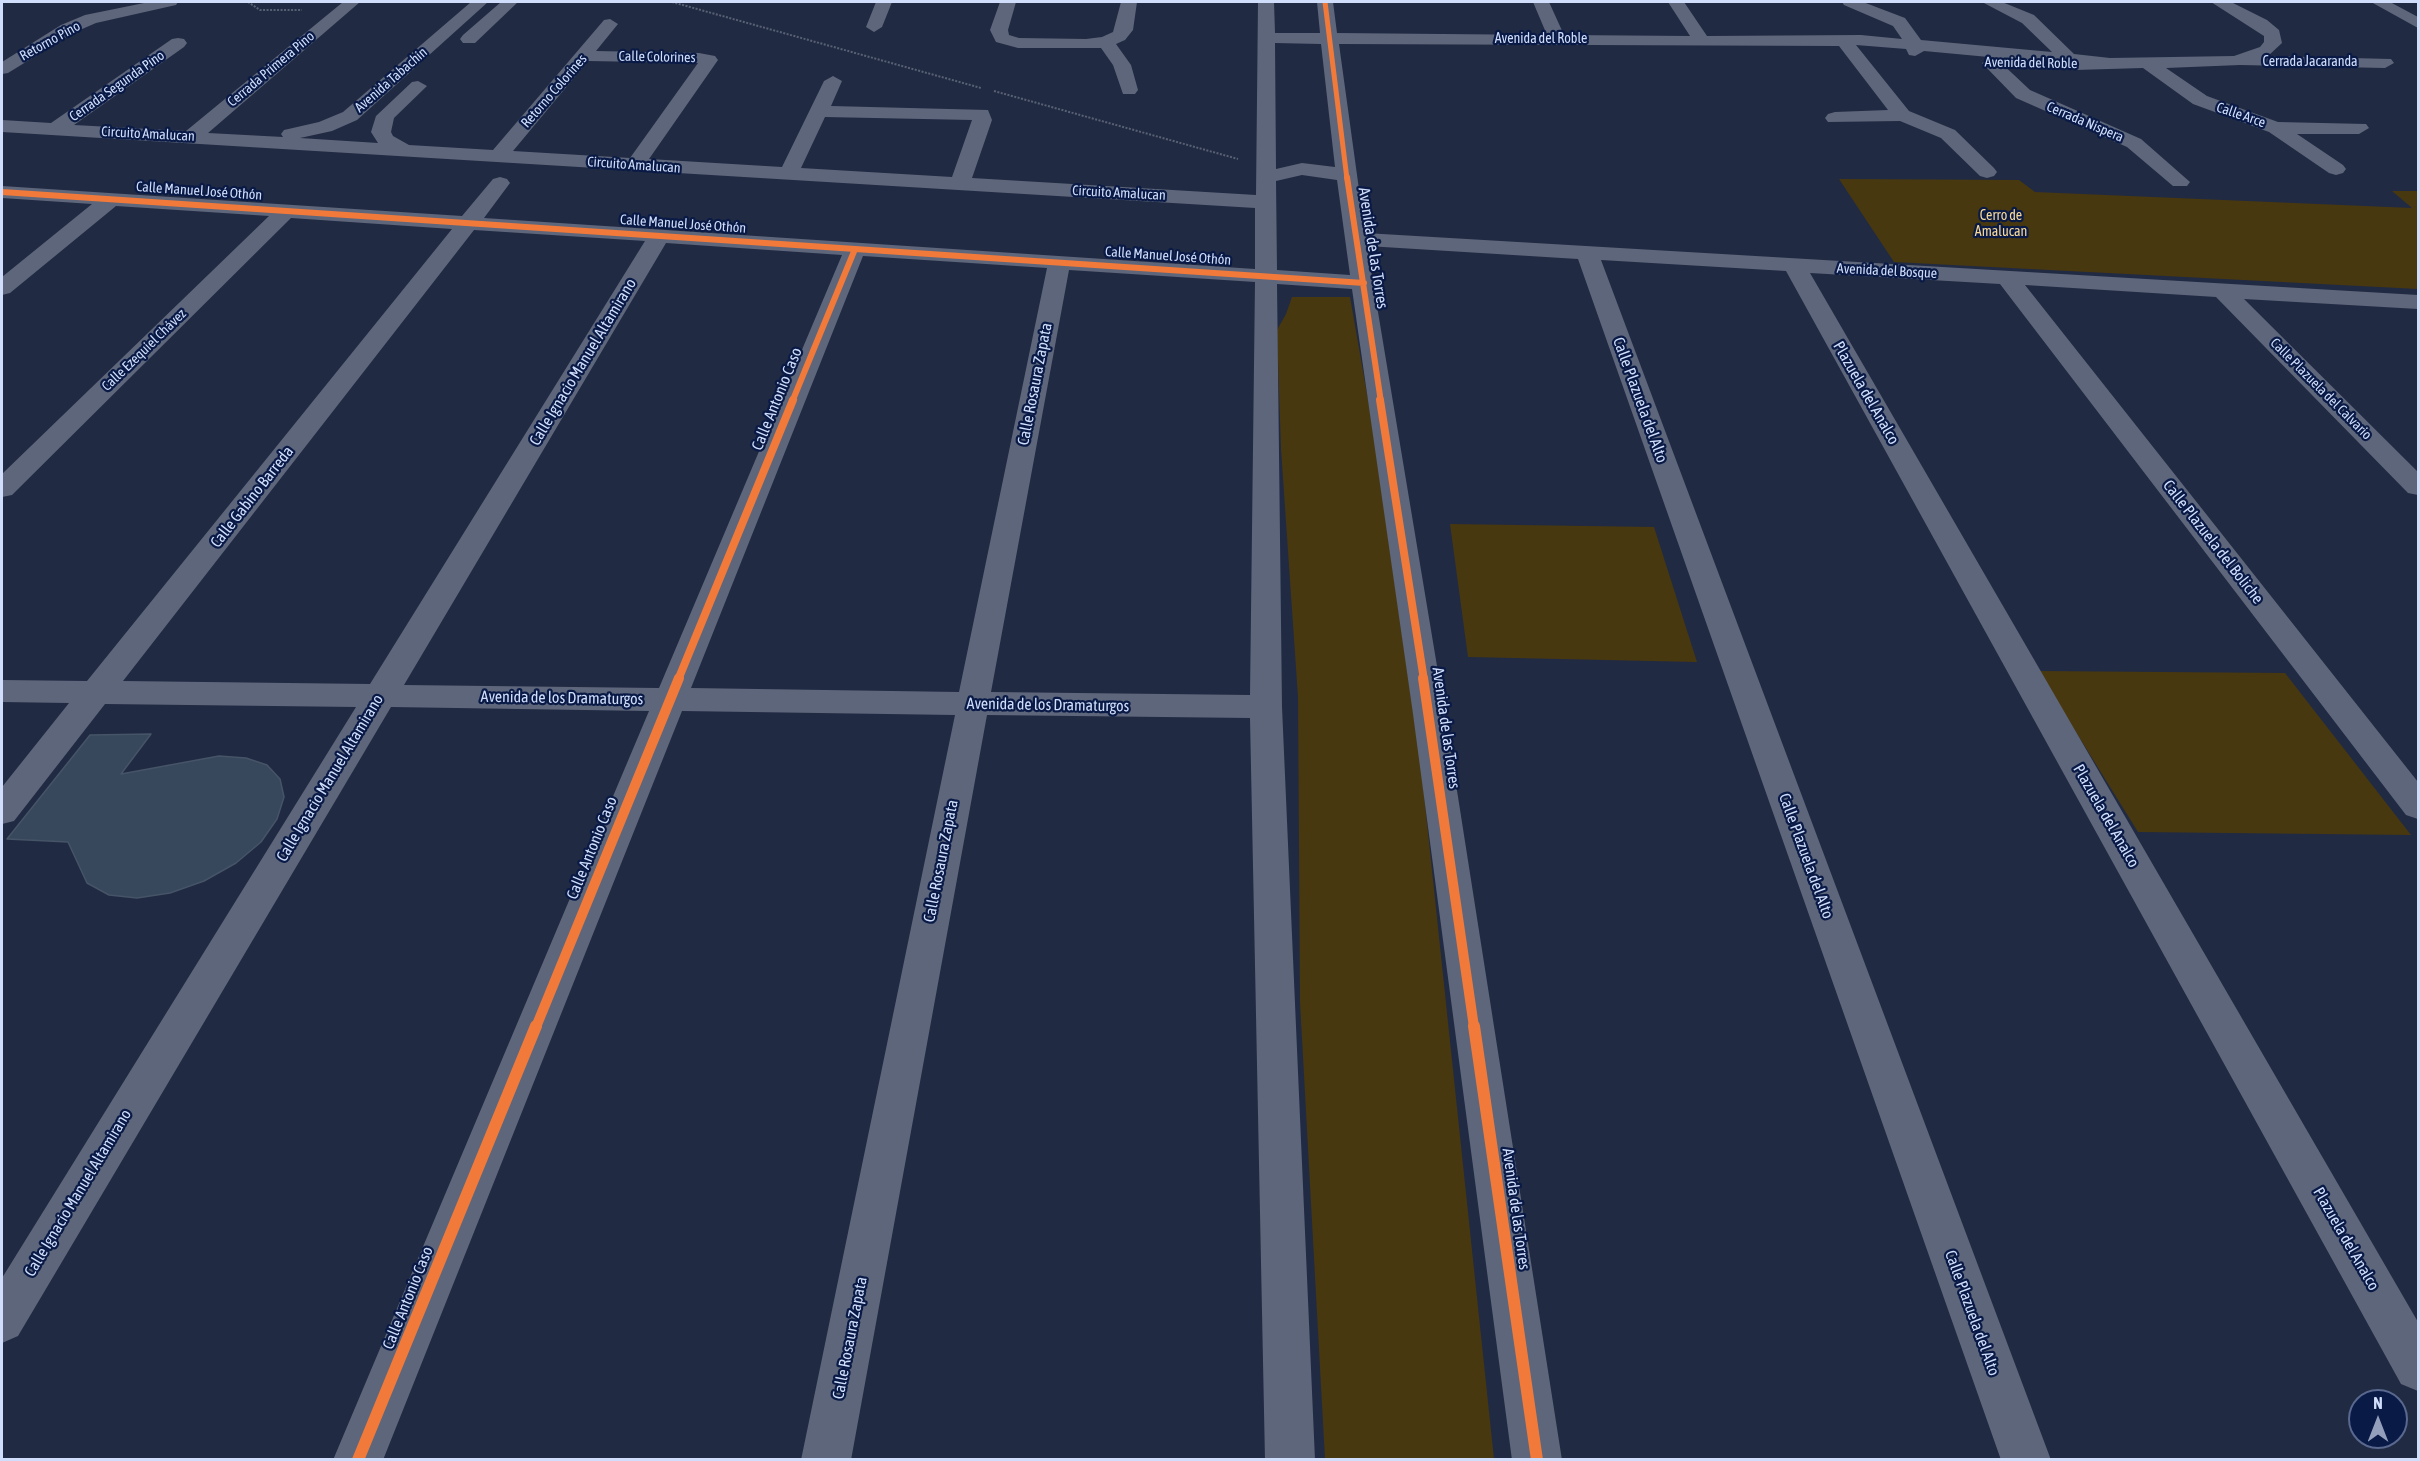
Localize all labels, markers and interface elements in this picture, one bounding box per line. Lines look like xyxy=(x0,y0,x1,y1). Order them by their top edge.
street label: Retorno Pino xyxy=(17,18,83,64)
street label: Cerrada Primera Pino xyxy=(224,28,318,110)
street label: Avenida del Roble xyxy=(1495,31,1587,47)
street label: Avenida Tabachín xyxy=(351,44,431,116)
street label: Cerrada Segunda Pino xyxy=(66,47,168,125)
street label: Calle Colorines xyxy=(618,48,696,66)
street label: Retorno Colorines xyxy=(518,51,590,131)
street label: Avenida del Roble xyxy=(1985,54,2077,72)
street label: Cerrada Jacaranda xyxy=(2262,54,2358,70)
street label: Cerrada Nispera xyxy=(2044,98,2126,146)
street label: Calle Arce xyxy=(2214,99,2268,131)
street label: Circuito Amalucan xyxy=(101,123,195,145)
street label: Circuito Amalucan xyxy=(587,153,681,177)
street label: Calle Manuel José Othón xyxy=(135,178,263,204)
street label: Circuito Amalucan xyxy=(1072,182,1166,204)
street label: Avenida de las Torres xyxy=(1354,186,1392,310)
park label: Cerro de Amalucan xyxy=(1975,208,2027,240)
street label: Calle Manuel José Othón xyxy=(619,211,747,237)
street label: Calle Manuel José Othón xyxy=(1104,243,1232,269)
street label: Avenida del Bosque xyxy=(1836,260,1938,282)
street label: Calle Ignacio Manuel Altamirano xyxy=(525,275,641,449)
street label: Calle Ezequiel Chávez xyxy=(98,305,190,395)
street label: Calle Rosaura Zapata xyxy=(1014,321,1056,447)
street label: Calle Plazuela del Alto xyxy=(1608,335,1672,465)
street label: Calle Plazuela del Calvario xyxy=(2267,335,2375,443)
street label: Plazuela del Analco xyxy=(1829,338,1903,448)
street label: Calle Antonio Caso xyxy=(748,345,806,453)
street label: Calle Gabino Barreda xyxy=(206,442,298,552)
street label: Calle Plazuela del Boliche xyxy=(2159,476,2267,608)
street label: Avenida de las Torres xyxy=(1428,666,1464,790)
street label: Avenida de los Dramaturgos xyxy=(480,687,644,709)
street label: Calle Ignacio Manuel Altamirano xyxy=(272,691,388,865)
street label: Avenida de los Dramaturgos xyxy=(966,694,1130,716)
street label: Plazuela del Analco xyxy=(2069,761,2143,871)
street label: Calle Plazuela del Alto xyxy=(1774,791,1838,921)
street label: Calle Antonio Caso xyxy=(563,794,621,902)
street label: Calle Rosaura Zapata xyxy=(920,798,962,924)
street label: Calle Ignacio Manuel Altamirano xyxy=(20,1106,136,1280)
street label: Avenida de las Torres xyxy=(1498,1147,1534,1271)
street label: Plazuela del Analco xyxy=(2309,1184,2383,1294)
street label: Calle Antonio Caso xyxy=(379,1244,437,1352)
street label: Calle Plazuela del Alto xyxy=(1940,1248,2004,1378)
street label: Calle Rosaura Zapata xyxy=(829,1275,871,1401)
north arrow xyxy=(2348,1389,2408,1449)
text: N xyxy=(2373,1394,2383,1412)

